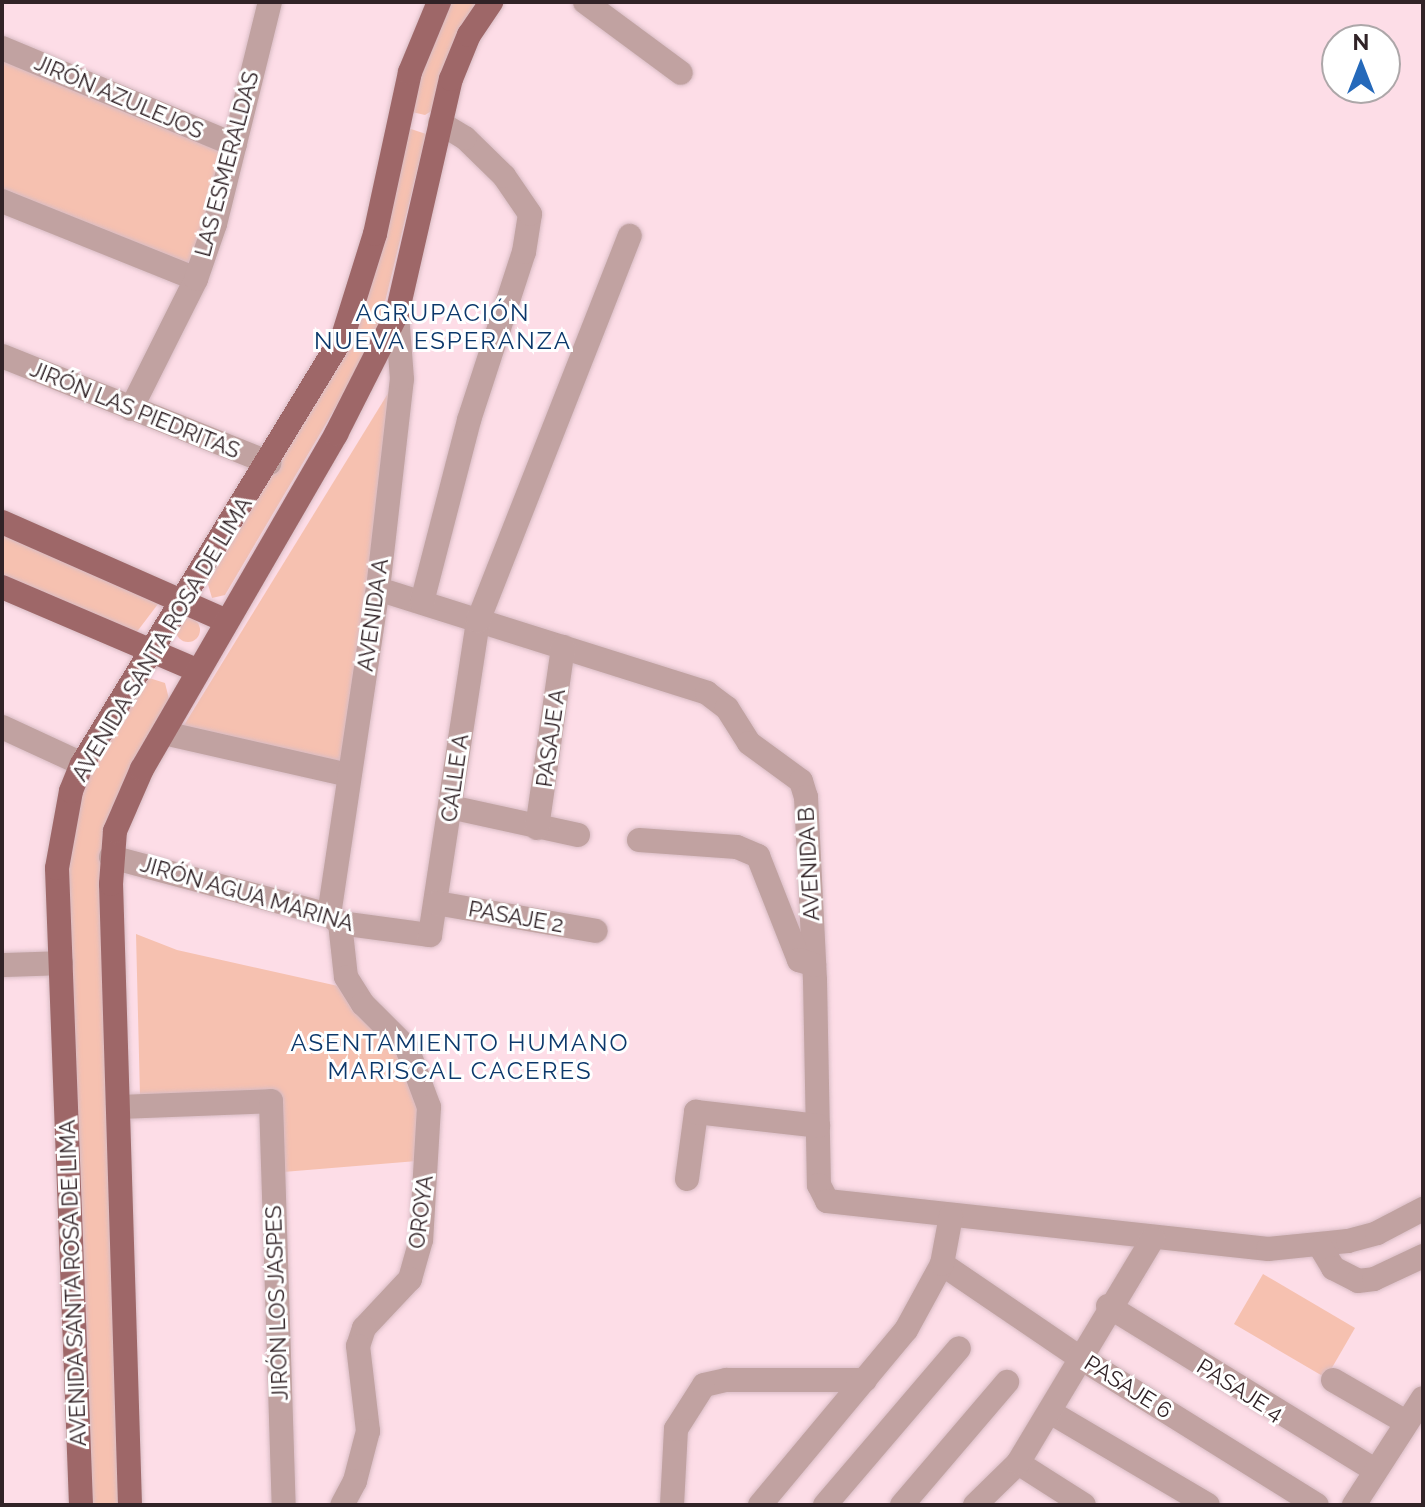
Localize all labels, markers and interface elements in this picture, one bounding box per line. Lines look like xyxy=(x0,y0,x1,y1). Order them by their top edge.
north arrow xyxy=(1321,24,1401,104)
text: N xyxy=(1353,29,1369,55)
street label: JIRÓN AZULEJOS xyxy=(30,49,208,145)
street label: LAS ESMERALDAS xyxy=(190,68,264,260)
district label: AGRUPACIÓN NUEVA ESPERANZA xyxy=(314,299,572,355)
street label: JIRÓN LAS PIEDRITAS xyxy=(26,356,244,464)
street label: AVENIDA SANTA ROSA DE LIMA xyxy=(66,491,258,787)
street label: AVENIDA A xyxy=(352,556,394,674)
street label: PASAJE A xyxy=(531,687,571,789)
street label: CALLE A xyxy=(436,732,474,824)
street label: AVENIDA B xyxy=(793,806,825,922)
street label: JIRÓN AGUA MARINA xyxy=(137,851,357,937)
street label: PASAJE 2 xyxy=(466,896,566,938)
district label: ASENTAMIENTO HUMANO MARISCAL CACERES xyxy=(291,1029,629,1085)
street label: AVENIDA SANTA ROSA DE LIMA xyxy=(54,1118,92,1448)
street label: OROYA xyxy=(403,1174,439,1250)
street label: JIRÓN LOS JASPES xyxy=(260,1205,294,1401)
street label: PASAJE 6 xyxy=(1079,1350,1177,1424)
street label: PASAJE 4 xyxy=(1192,1353,1288,1427)

